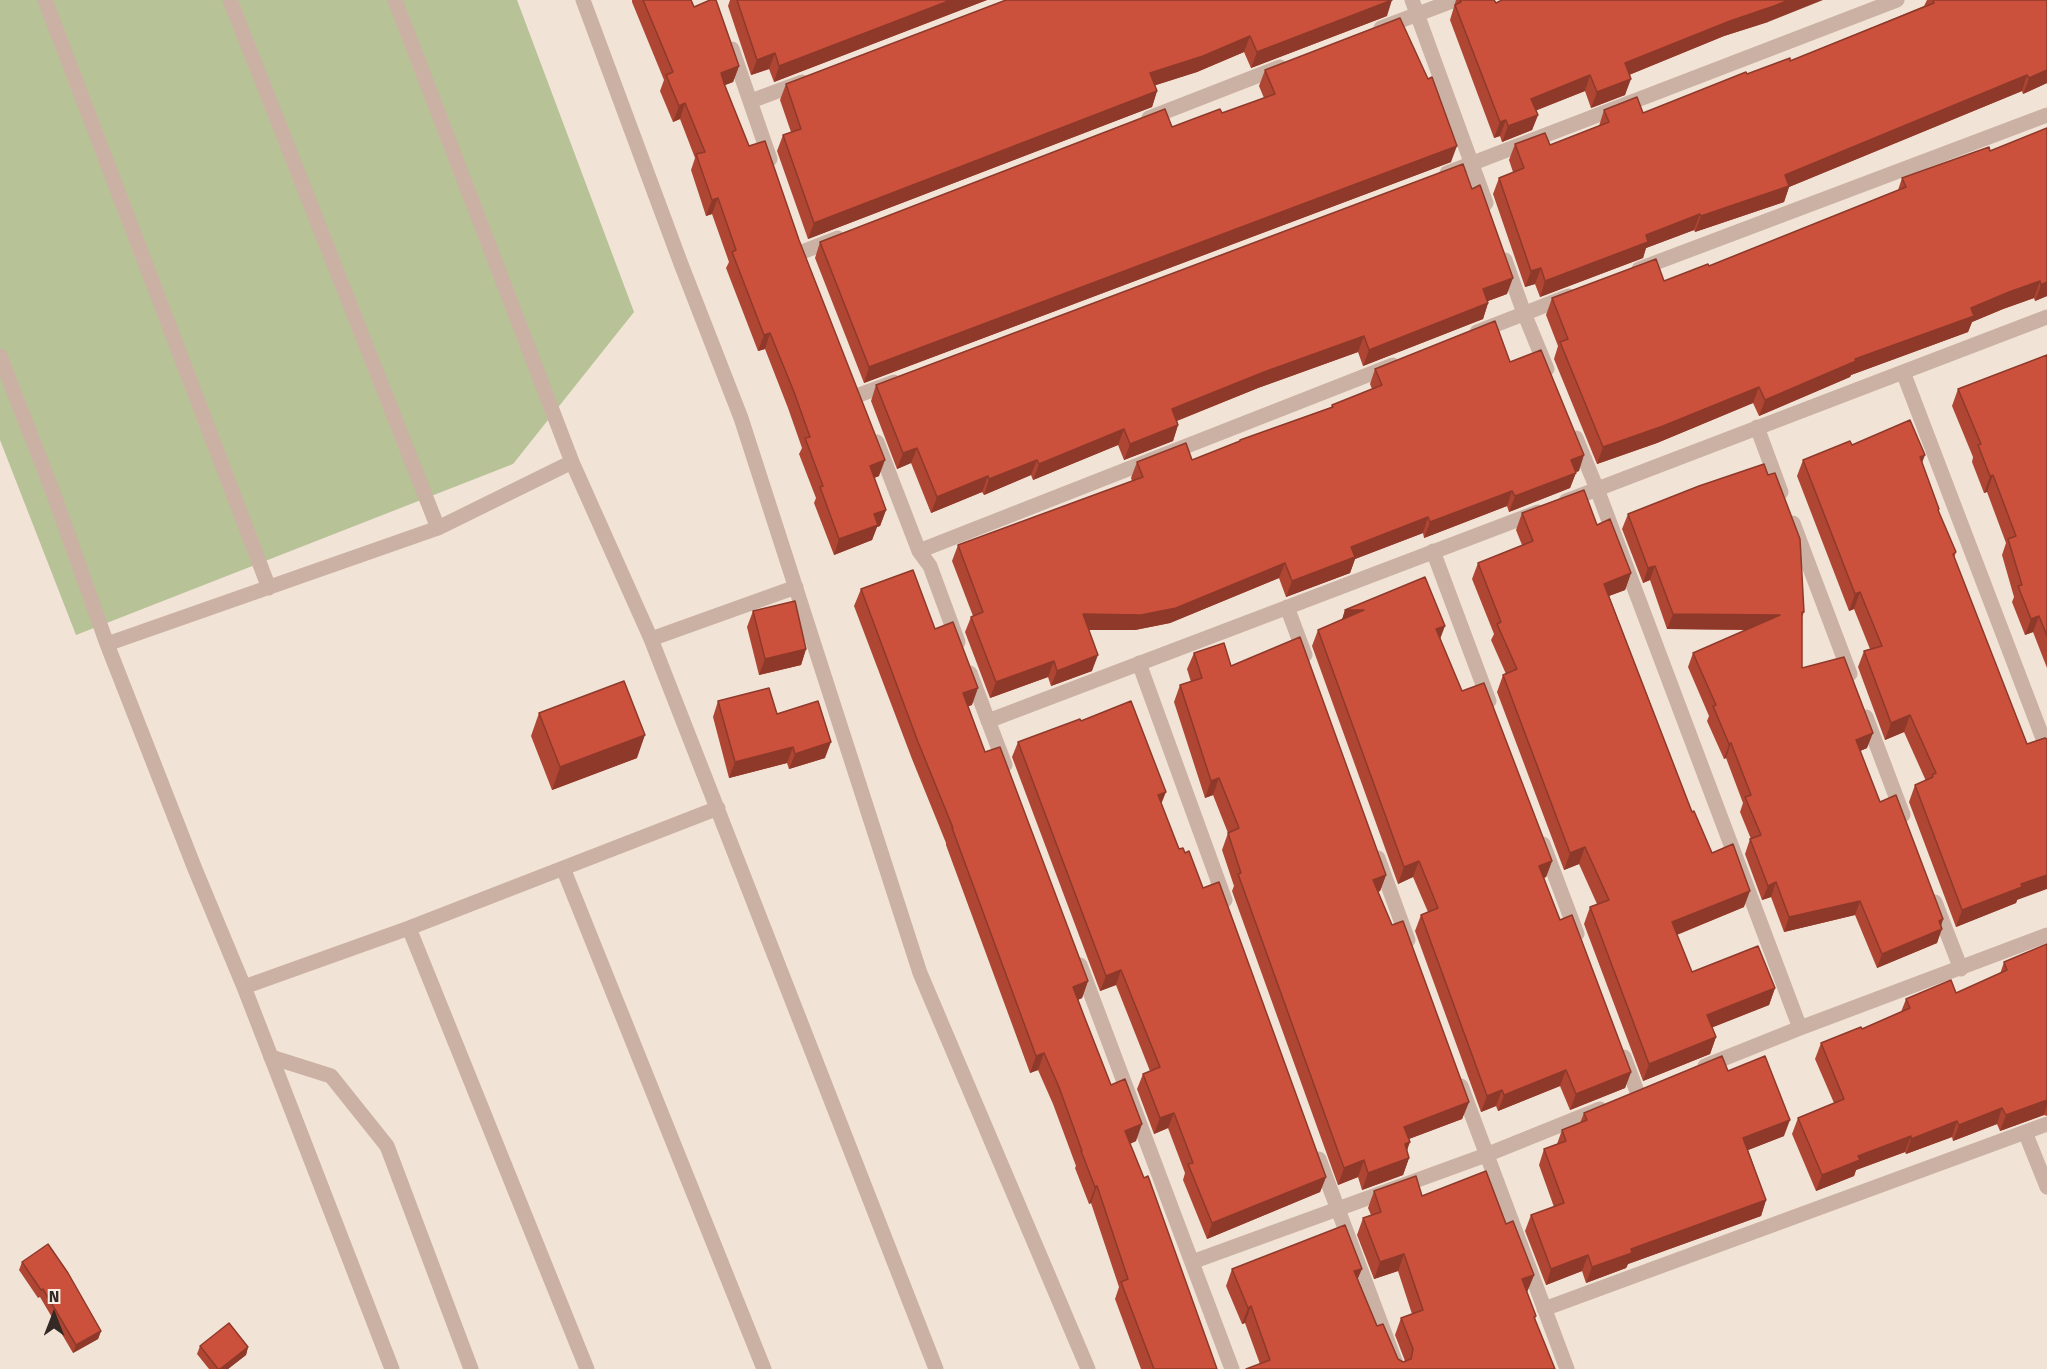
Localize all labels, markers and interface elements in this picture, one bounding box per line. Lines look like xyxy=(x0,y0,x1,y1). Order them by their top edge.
north arrow xyxy=(24,1285,84,1345)
text: N xyxy=(49,1287,59,1306)

